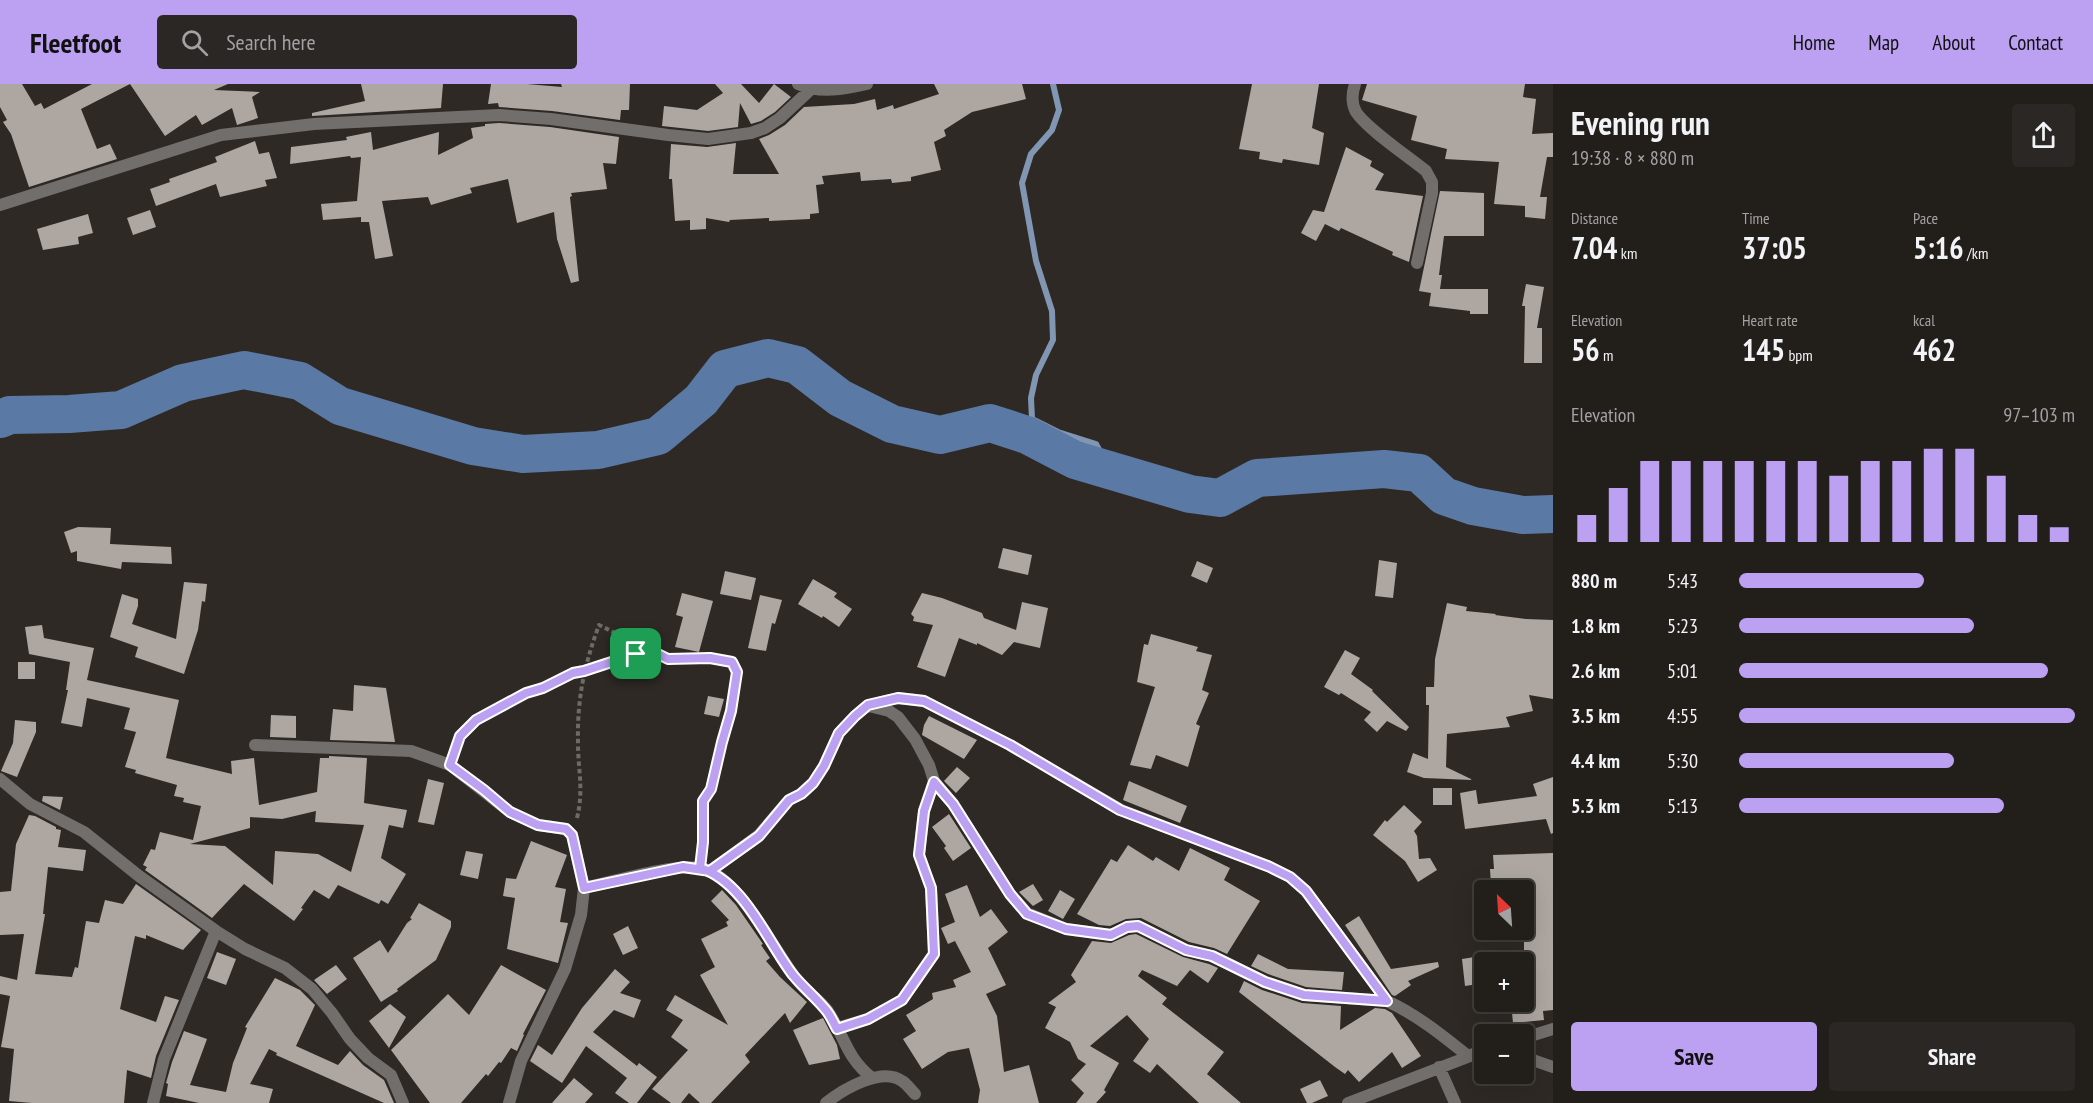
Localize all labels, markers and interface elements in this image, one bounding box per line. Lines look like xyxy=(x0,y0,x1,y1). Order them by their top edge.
search box xyxy=(157,15,577,69)
text: Fleetfoot xyxy=(30,24,121,61)
icon: search xyxy=(178,26,211,59)
text: Search here xyxy=(226,28,316,56)
text: Home xyxy=(1793,29,1835,56)
text: Map xyxy=(1868,29,1899,56)
text: About xyxy=(1932,29,1975,56)
text: Contact xyxy=(2008,29,2063,56)
text: Evening run xyxy=(1571,101,1710,144)
button: share xyxy=(2012,104,2075,167)
text: 19:38 · 8 × 880 m xyxy=(1571,145,1694,171)
text: Distance xyxy=(1571,208,1618,228)
text: Time xyxy=(1742,208,1770,228)
text: Pace xyxy=(1913,208,1938,228)
text: 7.04 xyxy=(1571,228,1617,267)
text: 37:05 xyxy=(1742,228,1807,267)
text: 5:16 xyxy=(1913,228,1964,267)
text: km xyxy=(1617,243,1637,263)
text: /km xyxy=(1964,243,1988,263)
text: Elevation xyxy=(1571,310,1622,330)
text: Heart rate xyxy=(1742,310,1798,330)
text: kcal xyxy=(1913,310,1935,330)
text: 56 xyxy=(1571,330,1600,369)
text: 145 xyxy=(1742,330,1785,369)
text: 462 xyxy=(1913,330,1956,369)
text: m xyxy=(1600,345,1614,365)
text: bpm xyxy=(1785,345,1813,365)
text: Elevation xyxy=(1571,402,1635,428)
text: 97–103 m xyxy=(2003,402,2075,428)
text: 880 m xyxy=(1571,568,1617,594)
text: 5:43 xyxy=(1667,568,1698,594)
text: 1.8 km xyxy=(1571,613,1620,639)
text: 5:23 xyxy=(1667,613,1698,639)
pin xyxy=(610,628,661,679)
icon: arrive xyxy=(619,637,652,670)
text: 2.6 km xyxy=(1571,658,1620,684)
text: 5:01 xyxy=(1667,658,1698,684)
text: 3.5 km xyxy=(1571,703,1620,729)
text: 4:55 xyxy=(1667,703,1698,729)
text: 4.4 km xyxy=(1571,748,1620,774)
text: 5:30 xyxy=(1667,748,1698,774)
text: 5.3 km xyxy=(1571,793,1620,819)
text: 5:13 xyxy=(1667,793,1698,819)
north arrow xyxy=(1474,880,1534,940)
map controls xyxy=(1474,880,1534,1084)
button: + xyxy=(1474,952,1534,1012)
button: Save xyxy=(1571,1022,1817,1091)
button: Share xyxy=(1829,1022,2075,1091)
button: − xyxy=(1474,1024,1534,1084)

